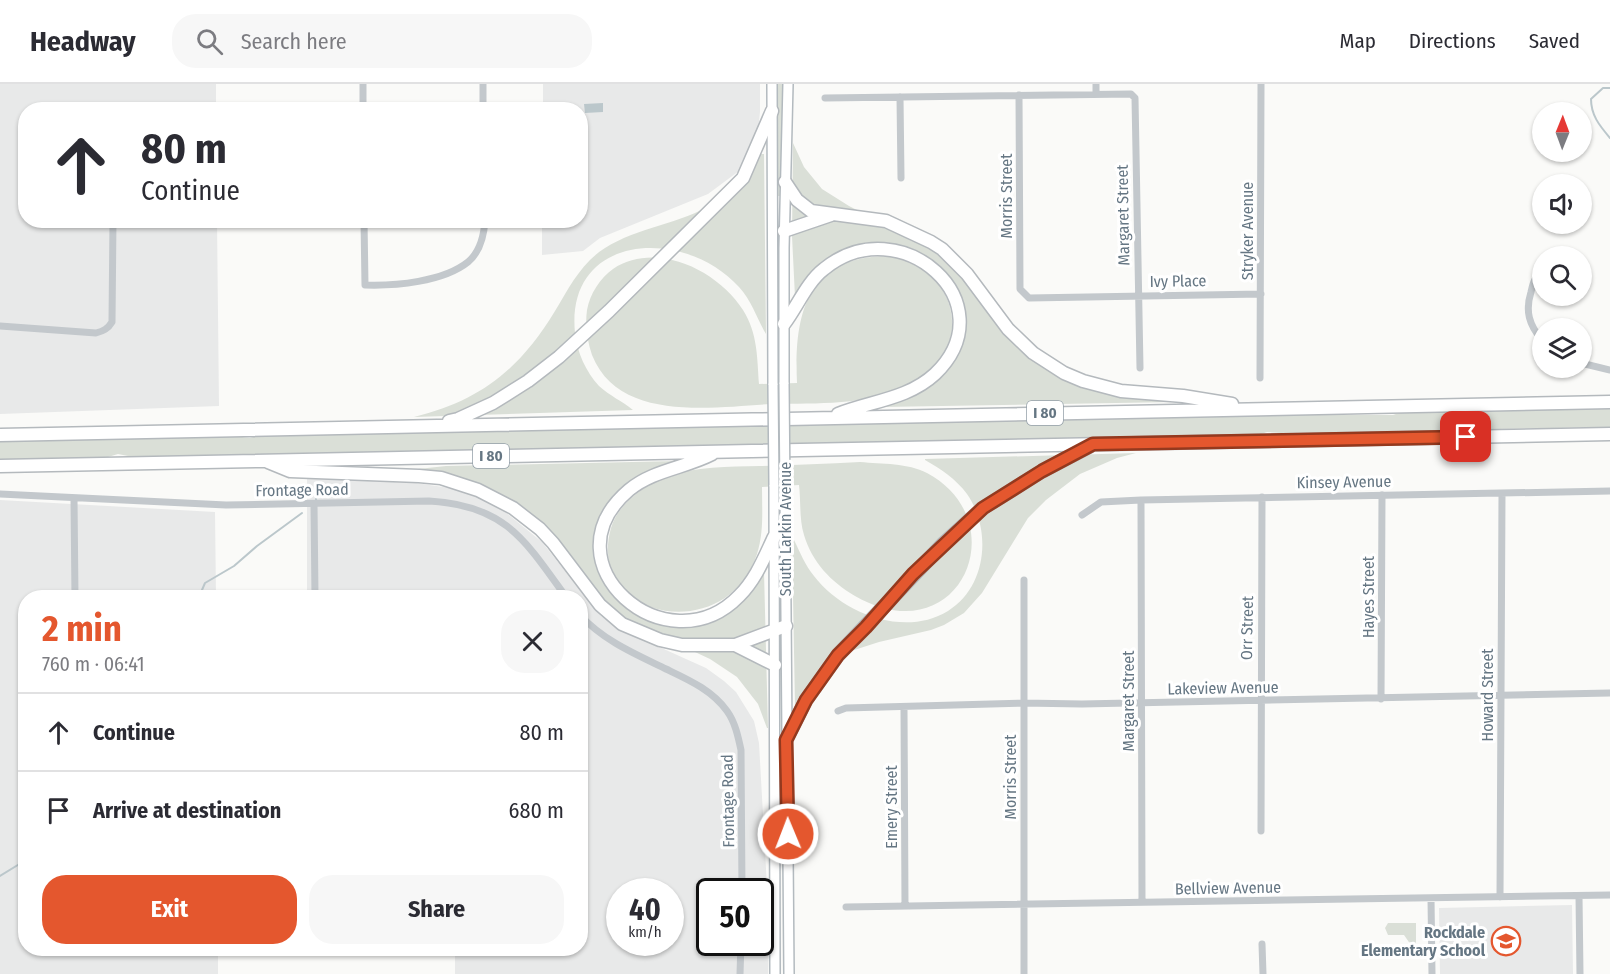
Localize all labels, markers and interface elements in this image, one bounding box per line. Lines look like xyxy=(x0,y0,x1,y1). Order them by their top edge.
search box xyxy=(172,14,592,68)
text: Headway xyxy=(30,25,136,58)
icon: search xyxy=(193,25,226,58)
text: Search here xyxy=(241,28,347,55)
text: Map xyxy=(1339,28,1376,54)
text: Directions xyxy=(1409,28,1496,54)
text: Saved xyxy=(1529,28,1580,54)
north arrow xyxy=(1532,102,1592,162)
map controls xyxy=(1532,102,1592,378)
text: 80 m xyxy=(141,124,227,174)
icon: ahead xyxy=(42,126,120,204)
street label: Morris Street xyxy=(997,153,1016,238)
street label: Margaret Street xyxy=(1113,164,1133,266)
button: sound xyxy=(1532,174,1592,234)
text: Continue xyxy=(141,175,240,207)
street label: Stryker Avenue xyxy=(1238,182,1257,280)
button: search xyxy=(1532,246,1592,306)
street label: Ivy Place xyxy=(1149,271,1207,291)
button: layers xyxy=(1532,318,1592,378)
road number: I 80 xyxy=(1027,401,1063,425)
pin xyxy=(1440,411,1491,462)
icon: arrive xyxy=(1449,420,1482,453)
road number: I 80 xyxy=(473,444,509,468)
street label: South Larkin Avenue xyxy=(776,462,795,596)
street label: Kinsey Avenue xyxy=(1297,472,1392,492)
street label: Frontage Road xyxy=(255,480,349,500)
street label: Hayes Street xyxy=(1359,555,1378,638)
street label: Orr Street xyxy=(1237,595,1257,660)
text: 2 min xyxy=(42,607,122,651)
button: close xyxy=(501,610,564,673)
street label: Howard Street xyxy=(1478,648,1497,742)
street label: Margaret Street xyxy=(1119,650,1138,752)
text: 760 m · 06:41 xyxy=(42,652,145,676)
street label: Lakeview Avenue xyxy=(1167,678,1279,698)
icon: ahead xyxy=(42,716,75,749)
text: Continue xyxy=(93,719,175,746)
text: 80 m xyxy=(519,719,564,746)
street label: Morris Street xyxy=(1001,734,1020,819)
street label: Frontage Road xyxy=(718,754,738,848)
street label: Emery Street xyxy=(882,765,901,849)
icon: arrive xyxy=(42,794,75,827)
text: Arrive at destination xyxy=(93,797,281,824)
text: 680 m xyxy=(509,797,564,824)
position arrow xyxy=(756,802,820,866)
button: Exit xyxy=(42,875,297,944)
button: Share xyxy=(309,875,564,944)
speed limit sign: 50 xyxy=(696,878,774,956)
street label: Bellview Avenue xyxy=(1175,878,1281,898)
text: 40 xyxy=(629,892,661,928)
text: km/h xyxy=(628,923,662,941)
place label: Rockdale Elementary School xyxy=(1361,923,1486,960)
school or university icon: Rockdale Elementary School xyxy=(1490,925,1522,957)

